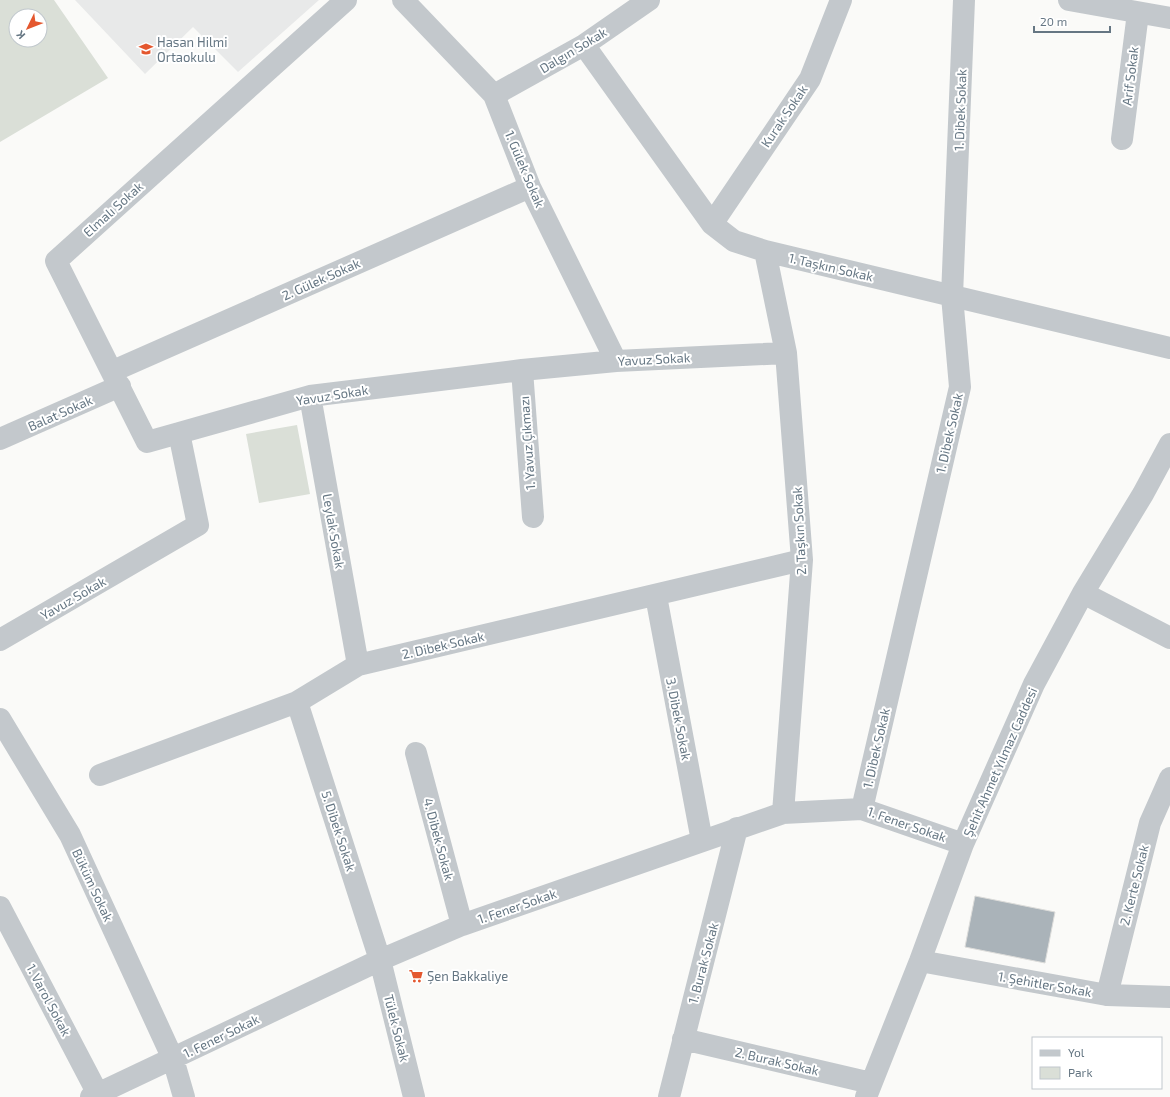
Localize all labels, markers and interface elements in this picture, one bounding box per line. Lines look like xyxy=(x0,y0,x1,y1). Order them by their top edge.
north arrow xyxy=(8,8,48,48)
scale bar xyxy=(1034,8,1110,34)
text: 20 m xyxy=(1040,14,1067,28)
street label: Dalgın Sokak xyxy=(536,23,610,76)
text: K xyxy=(13,28,27,42)
place label: Hasan Hilmi Ortaokulu xyxy=(157,34,227,65)
school or university icon: Hasan Hilmi Ortaokulu xyxy=(138,41,154,57)
street label: Arif Sokak xyxy=(1118,45,1142,106)
street label: 1. Dibek Sokak xyxy=(951,68,969,151)
street label: Kurak Sokak xyxy=(757,81,811,150)
street label: 1. Gülek Sokak xyxy=(502,128,549,210)
street label: Elmalı Sokak xyxy=(80,178,146,240)
street label: 1. Taşkın Sokak xyxy=(787,250,875,286)
street label: 2. Gülek Sokak xyxy=(279,254,363,303)
street label: Yavuz Sokak xyxy=(617,349,691,369)
street label: Yavuz Sokak xyxy=(295,381,370,409)
street label: Balat Sokak xyxy=(25,391,95,434)
street label: 1. Dibek Sokak xyxy=(932,391,966,475)
street label: 1. Yavuz Çıkmazı xyxy=(516,395,539,490)
street label: 2. Taşkın Sokak xyxy=(789,486,810,576)
street label: Leylak Sokak xyxy=(320,492,349,570)
street label: Yavuz Sokak xyxy=(38,573,109,623)
street label: 2. Dibek Sokak xyxy=(400,628,486,662)
street label: 3. Dibek Sokak xyxy=(663,676,695,762)
street label: Şehit Ahmet Yılmaz Caddesi xyxy=(960,685,1041,840)
street label: 1. Dibek Sokak xyxy=(859,706,893,790)
street label: 5. Dibek Sokak xyxy=(318,789,360,874)
street label: 4. Dibek Sokak xyxy=(420,796,458,882)
street label: 1. Fener Sokak xyxy=(866,803,949,845)
street label: 2. Kerte Sokak xyxy=(1116,843,1152,927)
street label: Büküm Sokak xyxy=(69,846,117,924)
street label: 1. Fener Sokak xyxy=(476,885,559,927)
street label: 1. Burak Sokak xyxy=(684,920,722,1005)
street label: 1. Varol Sokak xyxy=(23,961,75,1039)
supermarket icon: Şen Bakkaliye xyxy=(408,968,424,984)
place label: Şen Bakkaliye xyxy=(427,968,508,985)
street label: 1. Şehitler Sokak xyxy=(997,968,1093,1001)
street label: Tülek Sokak xyxy=(381,993,413,1064)
street label: 1. Fener Sokak xyxy=(181,1011,262,1061)
legend xyxy=(1032,1037,1162,1089)
street label: 2. Burak Sokak xyxy=(734,1044,821,1078)
text: Yol xyxy=(1068,1045,1085,1059)
text: Park xyxy=(1068,1065,1093,1079)

